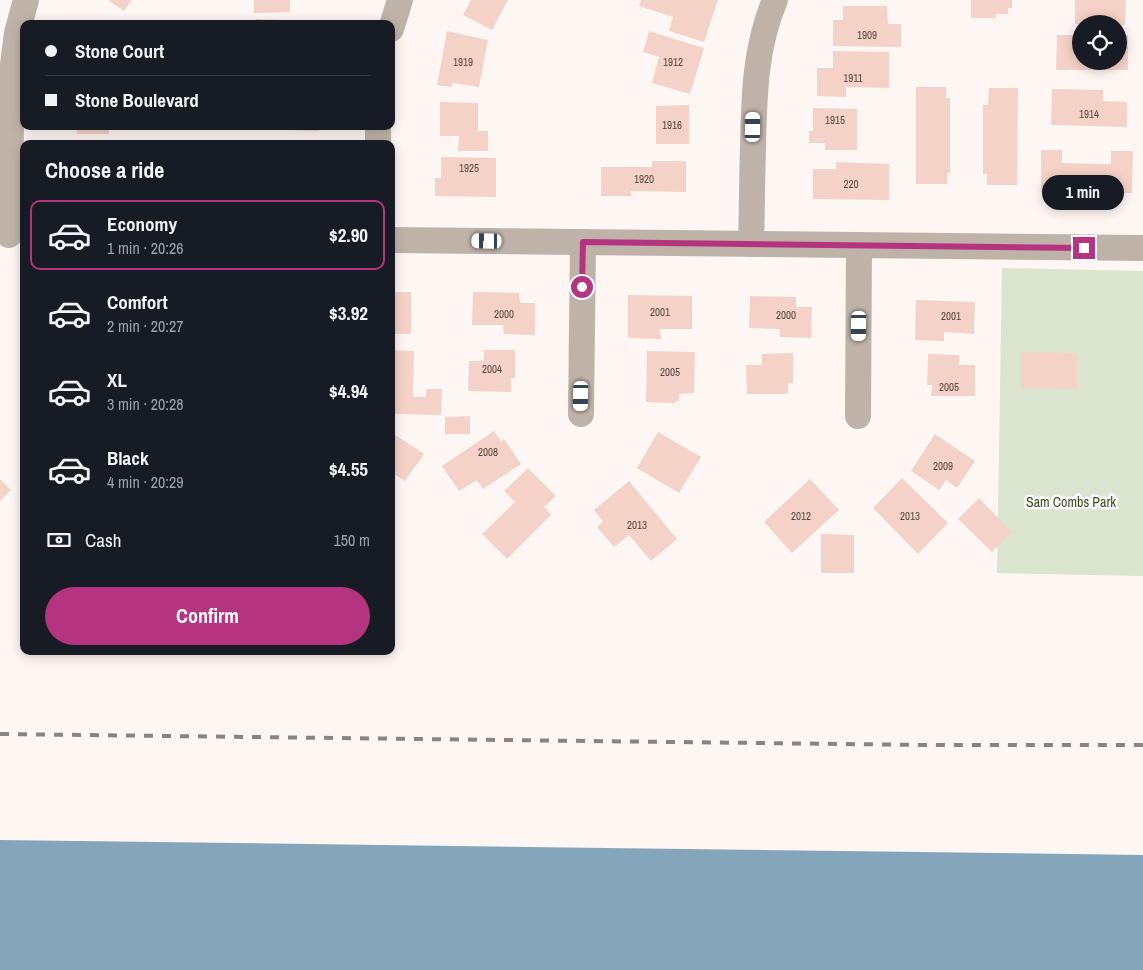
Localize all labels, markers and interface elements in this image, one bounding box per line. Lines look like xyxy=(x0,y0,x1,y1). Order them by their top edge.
map controls xyxy=(1072,15,1127,70)
button: locate xyxy=(1072,15,1127,70)
house number: 1909 xyxy=(857,28,877,42)
text: Stone Court xyxy=(75,38,164,64)
house number: 1919 xyxy=(453,55,473,69)
house number: 1912 xyxy=(663,55,683,69)
house number: 1911 xyxy=(843,71,863,85)
text: Stone Boulevard xyxy=(75,87,199,113)
house number: 1914 xyxy=(1079,107,1099,121)
car xyxy=(745,112,760,142)
house number: 1915 xyxy=(825,113,845,127)
house number: 1916 xyxy=(662,118,682,132)
text: Choose a ride xyxy=(45,155,164,185)
house number: 1925 xyxy=(459,161,479,175)
house number: 1920 xyxy=(634,172,654,186)
callout: 1 min xyxy=(1043,176,1125,210)
house number: 220 xyxy=(843,177,859,191)
text: 1 min xyxy=(1066,181,1100,203)
text: Economy xyxy=(107,211,177,237)
icon: car xyxy=(47,213,92,258)
text: $2.90 xyxy=(329,222,368,248)
car xyxy=(471,233,502,249)
text: 1 min · 20:26 xyxy=(107,237,184,259)
route end xyxy=(1073,237,1095,259)
route start xyxy=(571,276,593,298)
text: Comfort xyxy=(107,289,168,315)
icon: car xyxy=(47,291,92,336)
text: $3.92 xyxy=(329,300,368,326)
house number: 2001 xyxy=(650,305,670,319)
house number: 2000 xyxy=(494,307,514,321)
house number: 2000 xyxy=(776,308,796,322)
house number: 2001 xyxy=(941,309,961,323)
car xyxy=(851,311,866,341)
text: 2 min · 20:27 xyxy=(107,315,184,337)
house number: 2004 xyxy=(482,362,502,376)
house number: 2005 xyxy=(660,365,680,379)
text: XL xyxy=(107,367,127,393)
icon: car xyxy=(47,369,92,414)
text: $4.94 xyxy=(329,378,368,404)
house number: 2005 xyxy=(939,380,959,394)
car xyxy=(573,381,588,411)
text: 3 min · 20:28 xyxy=(107,393,184,415)
text: Black xyxy=(107,445,149,471)
house number: 2008 xyxy=(478,445,498,459)
icon: car xyxy=(47,447,92,492)
text: $4.55 xyxy=(329,456,368,482)
house number: 2009 xyxy=(933,459,953,473)
text: 4 min · 20:29 xyxy=(107,471,184,493)
park label: Sam Combs Park xyxy=(1026,493,1116,511)
house number: 2012 xyxy=(791,509,811,523)
house number: 2013 xyxy=(900,509,920,523)
house number: 2013 xyxy=(627,518,647,532)
icon: cash xyxy=(45,526,73,554)
text: Cash xyxy=(85,527,121,553)
text: 150 m xyxy=(334,529,370,551)
button: Confirm xyxy=(45,587,370,645)

